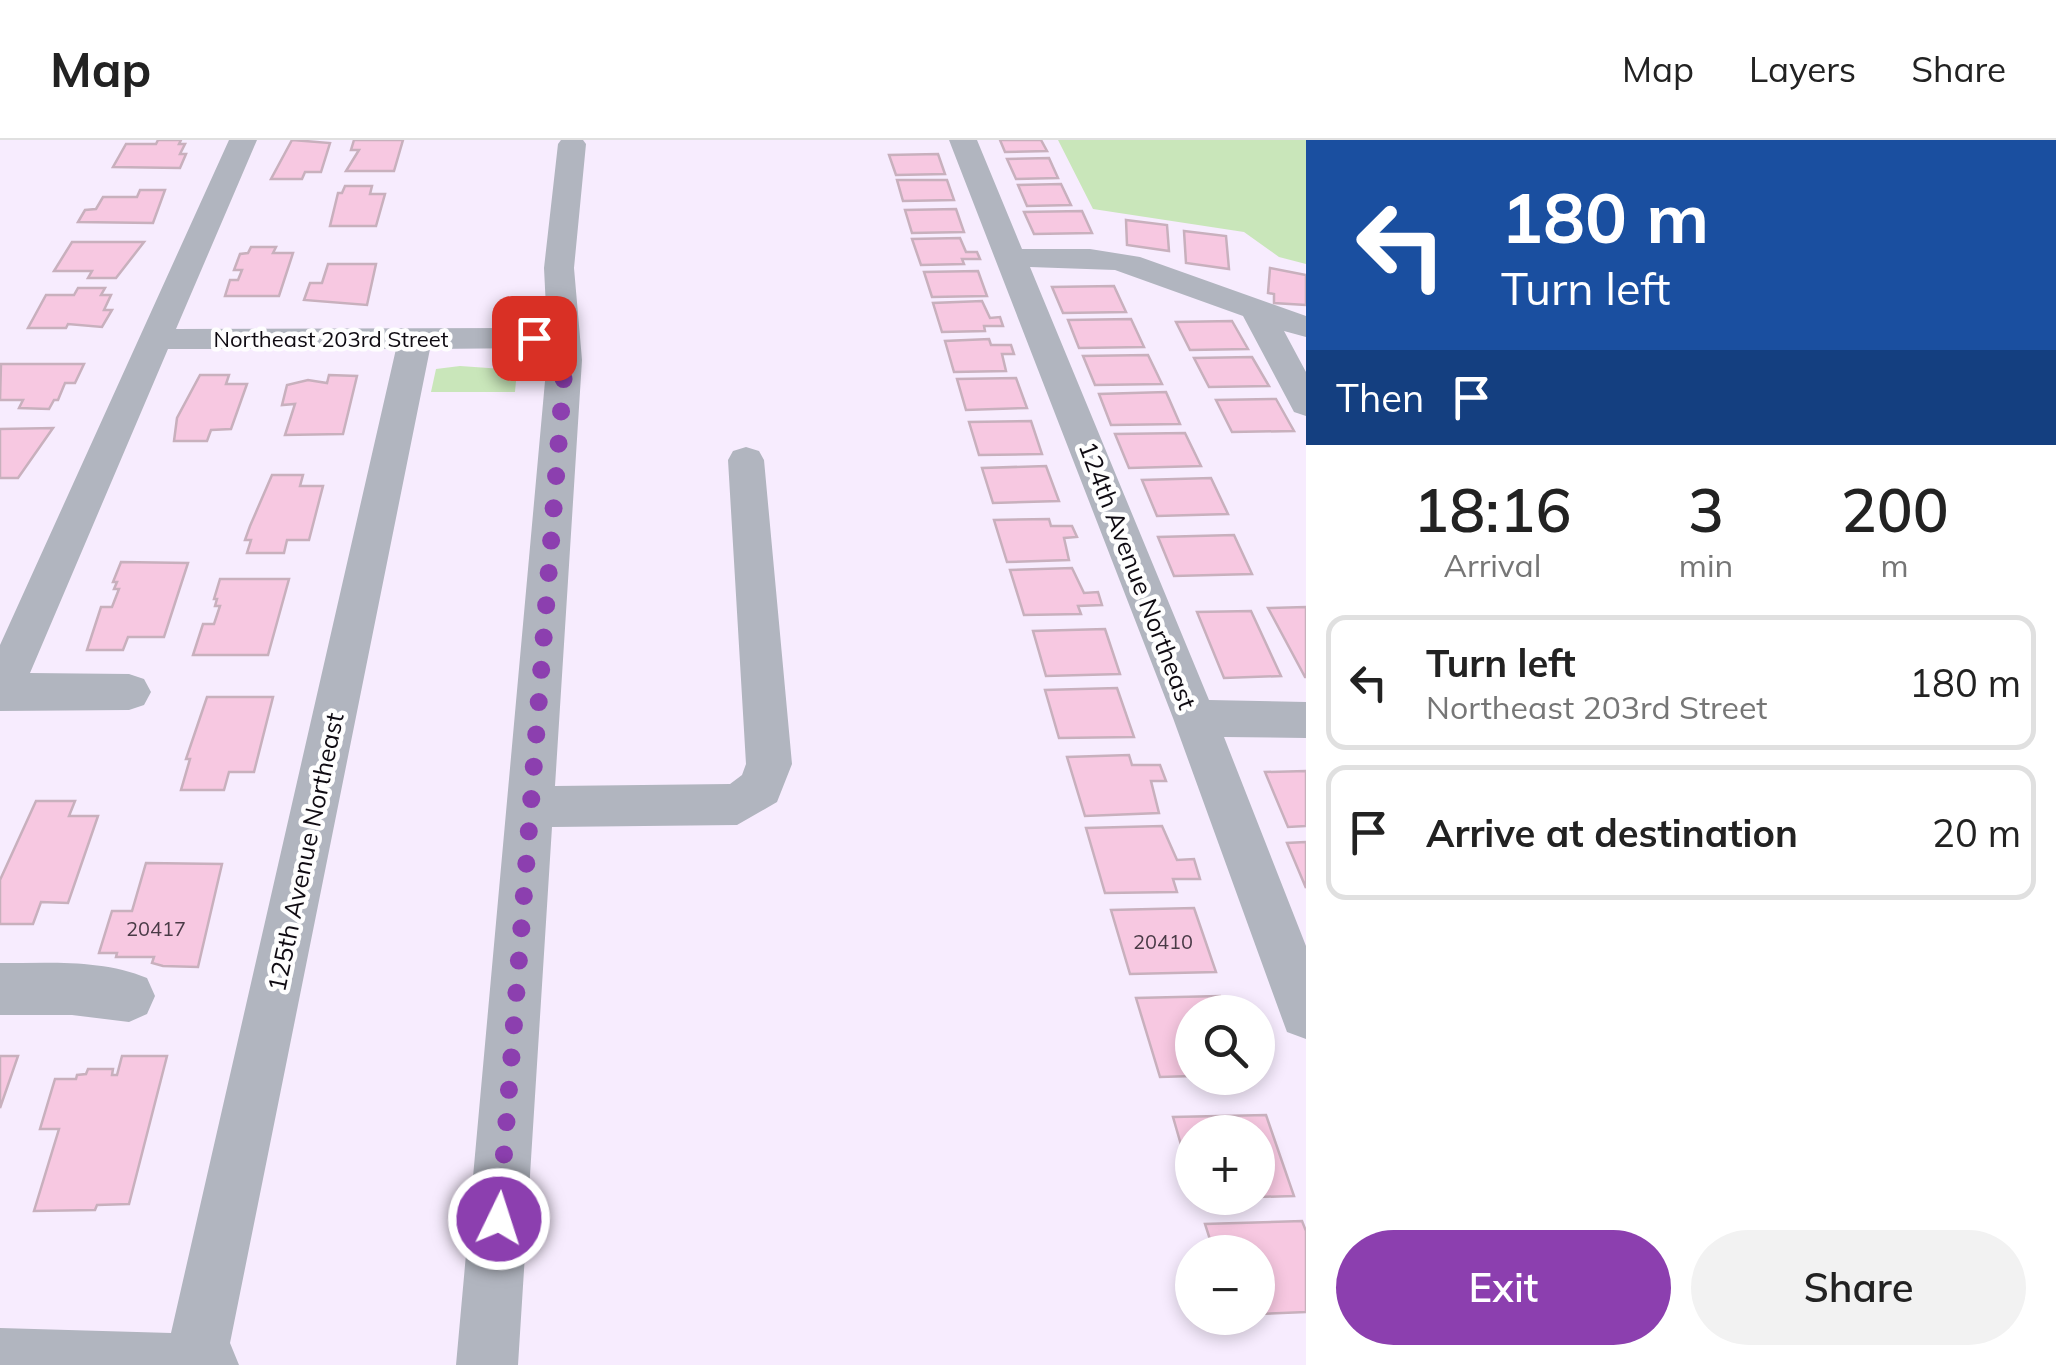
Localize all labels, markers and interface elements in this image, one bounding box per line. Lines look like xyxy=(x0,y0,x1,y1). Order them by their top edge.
text: Map xyxy=(50,39,151,99)
text: Map xyxy=(1622,47,1694,91)
text: Layers xyxy=(1749,47,1856,91)
text: Share xyxy=(1911,47,2006,91)
text: 180 m xyxy=(1501,173,1709,261)
icon: left xyxy=(1336,180,1466,310)
text: Turn left xyxy=(1501,260,1670,316)
pin xyxy=(492,296,577,381)
icon: arrive xyxy=(507,311,562,366)
street label: Northeast 203rd Street xyxy=(214,325,449,353)
icon: arrive xyxy=(1444,370,1499,425)
text: Then xyxy=(1336,374,1424,422)
street label: 124th Avenue Northeast xyxy=(1073,437,1203,713)
text: 18:16 xyxy=(1413,472,1572,547)
text: 3 xyxy=(1688,472,1724,547)
text: 200 xyxy=(1841,472,1949,547)
text: Arrival xyxy=(1444,545,1541,585)
text: min xyxy=(1679,545,1733,585)
text: m xyxy=(1881,545,1909,585)
text: Turn left xyxy=(1426,639,1576,687)
icon: left xyxy=(1341,655,1396,710)
text: 180 m xyxy=(1909,659,2021,707)
text: Northeast 203rd Street xyxy=(1426,687,1768,727)
street label: 125th Avenue Northeast xyxy=(260,710,350,994)
icon: arrive xyxy=(1341,805,1396,860)
text: Arrive at destination xyxy=(1426,809,1798,857)
text: 20 m xyxy=(1932,809,2021,857)
house number: 20417 xyxy=(126,916,186,941)
house number: 20410 xyxy=(1133,929,1193,954)
map controls xyxy=(1175,995,1275,1335)
button: search xyxy=(1175,995,1275,1095)
button: + xyxy=(1175,1115,1275,1215)
position arrow xyxy=(447,1167,551,1271)
button: Exit xyxy=(1336,1230,1671,1345)
button: Share xyxy=(1691,1230,2026,1345)
button: − xyxy=(1175,1235,1275,1335)

